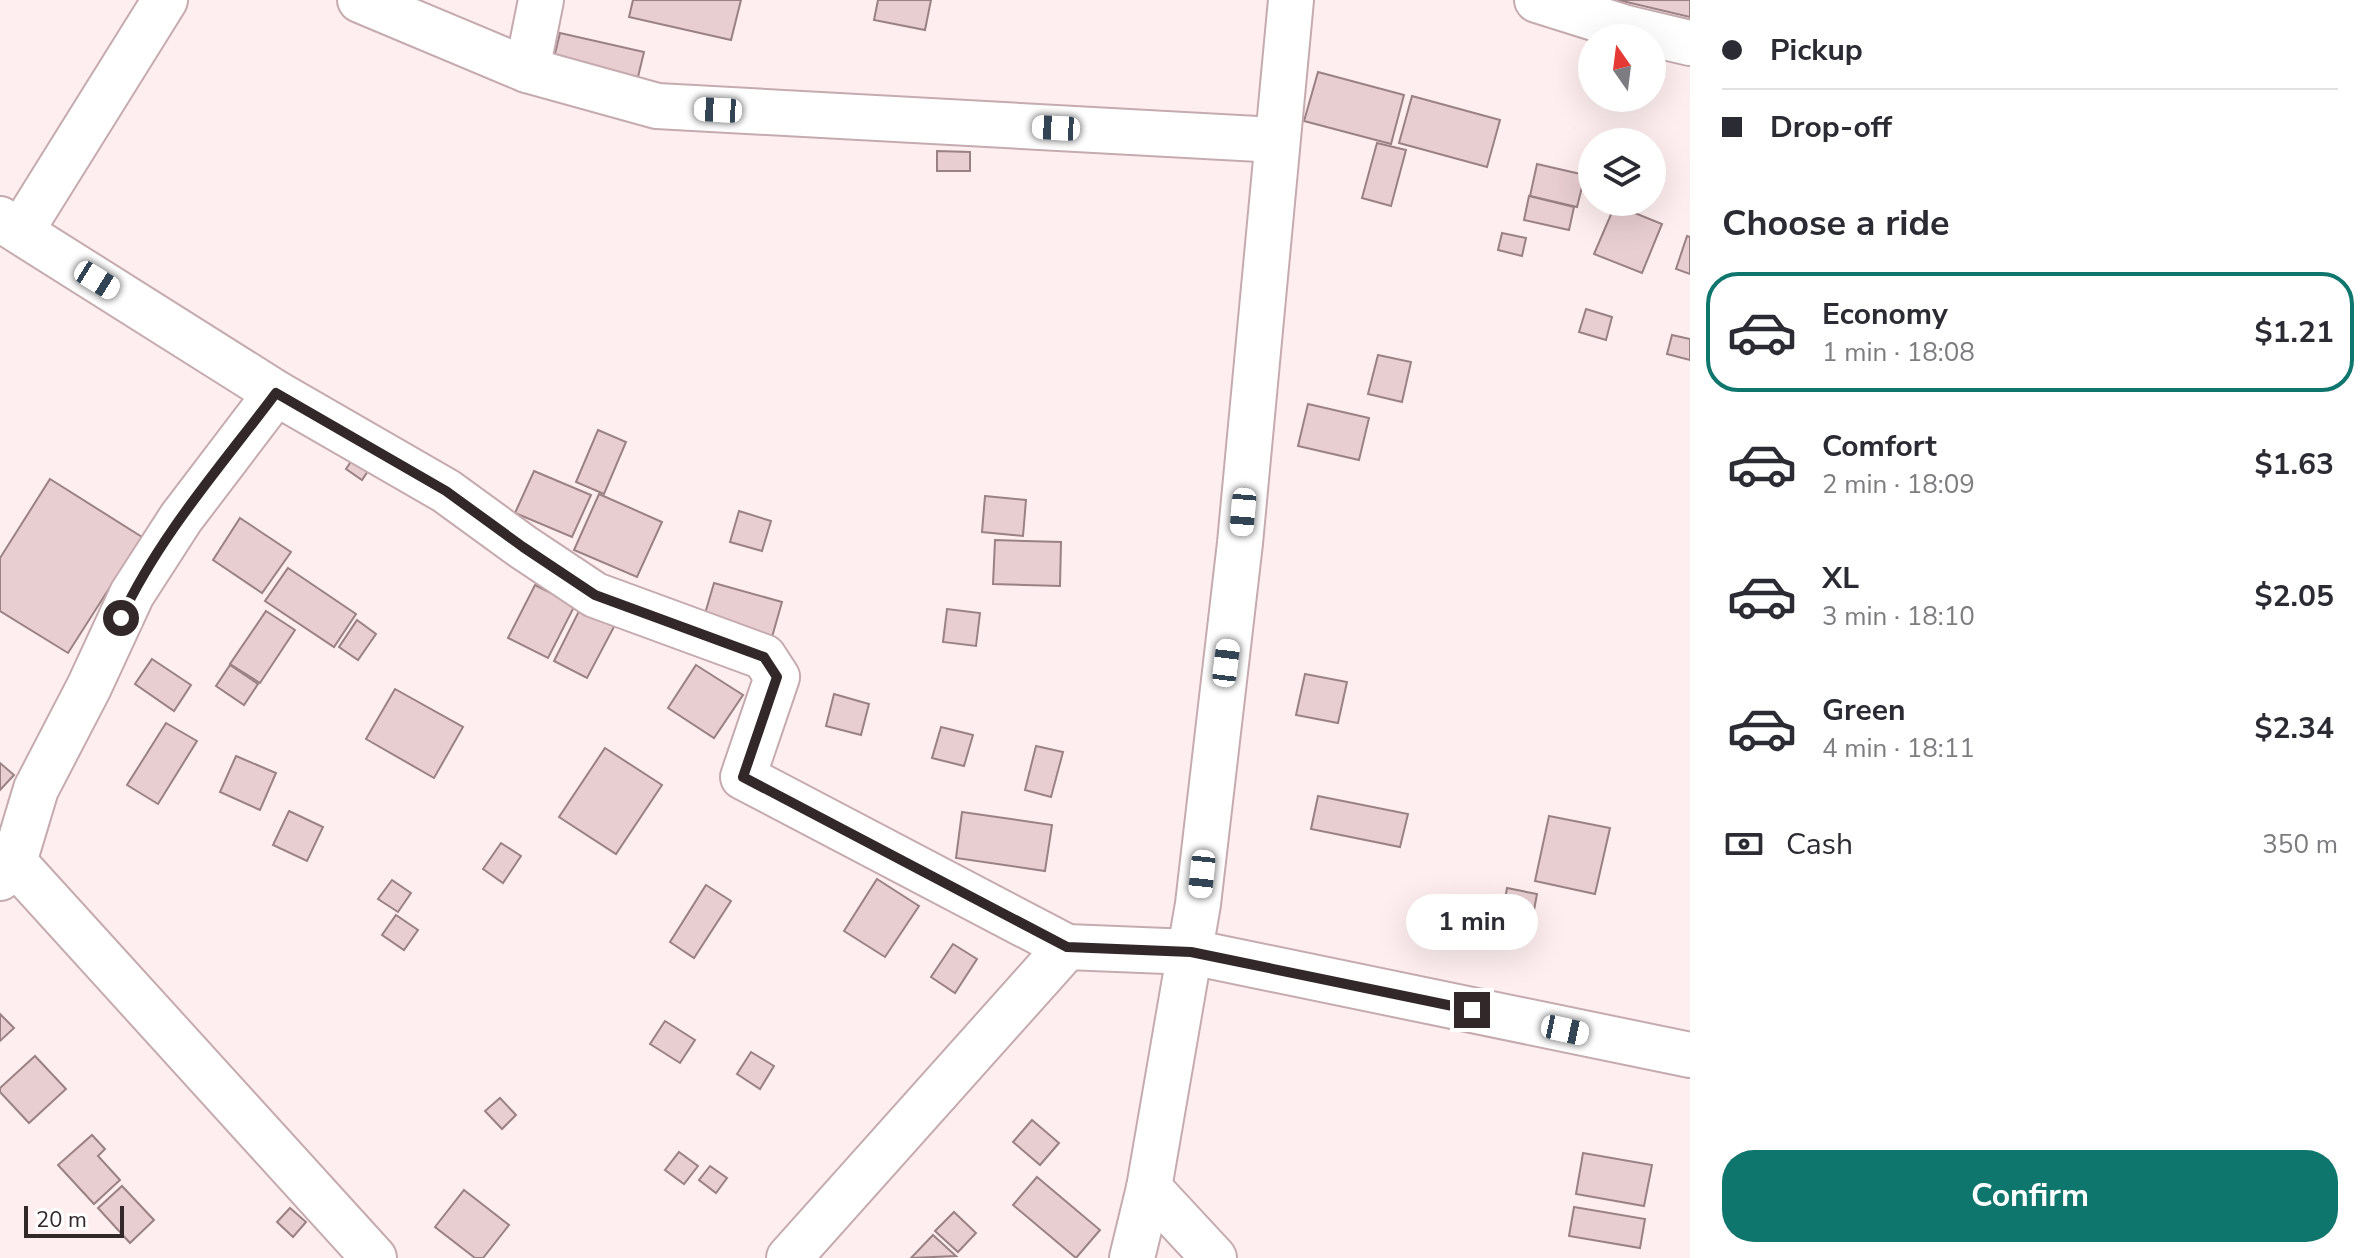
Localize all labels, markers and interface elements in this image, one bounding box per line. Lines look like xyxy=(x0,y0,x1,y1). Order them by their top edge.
north arrow xyxy=(1578,24,1666,112)
map controls xyxy=(1578,24,1666,216)
text: Pickup xyxy=(1770,30,1863,71)
car xyxy=(693,97,743,123)
text: Drop-off xyxy=(1770,107,1892,148)
car xyxy=(1031,115,1081,141)
button: layers xyxy=(1578,128,1666,216)
text: Choose a ride xyxy=(1722,199,1950,248)
car xyxy=(70,257,124,303)
text: Economy xyxy=(1822,294,1948,335)
icon: car xyxy=(1726,296,1798,368)
text: $1.21 xyxy=(2255,312,2334,353)
text: 1 min · 18:08 xyxy=(1822,335,1975,370)
text: Comfort xyxy=(1822,426,1937,467)
icon: car xyxy=(1726,428,1798,500)
text: $1.63 xyxy=(2255,444,2334,485)
text: 2 min · 18:09 xyxy=(1822,467,1975,502)
car xyxy=(1229,487,1257,537)
text: XL xyxy=(1822,558,1859,599)
icon: car xyxy=(1726,560,1798,632)
text: $2.05 xyxy=(2255,576,2334,617)
text: 3 min · 18:10 xyxy=(1822,599,1975,634)
route start xyxy=(103,600,139,636)
car xyxy=(1211,638,1241,688)
text: Green xyxy=(1822,690,1906,731)
icon: car xyxy=(1726,692,1798,764)
text: $2.34 xyxy=(2255,708,2334,749)
text: 4 min · 18:11 xyxy=(1822,731,1975,766)
icon: cash xyxy=(1722,822,1766,866)
text: Cash xyxy=(1786,824,1853,865)
text: 350 m xyxy=(2262,827,2338,862)
car xyxy=(1188,849,1216,899)
callout: 1 min xyxy=(1406,894,1538,950)
text: 1 min xyxy=(1438,904,1506,939)
route end xyxy=(1454,992,1490,1028)
car xyxy=(1539,1013,1591,1047)
button: Confirm xyxy=(1722,1150,2338,1242)
scale bar xyxy=(24,1202,124,1238)
text: 20 m xyxy=(36,1205,87,1235)

